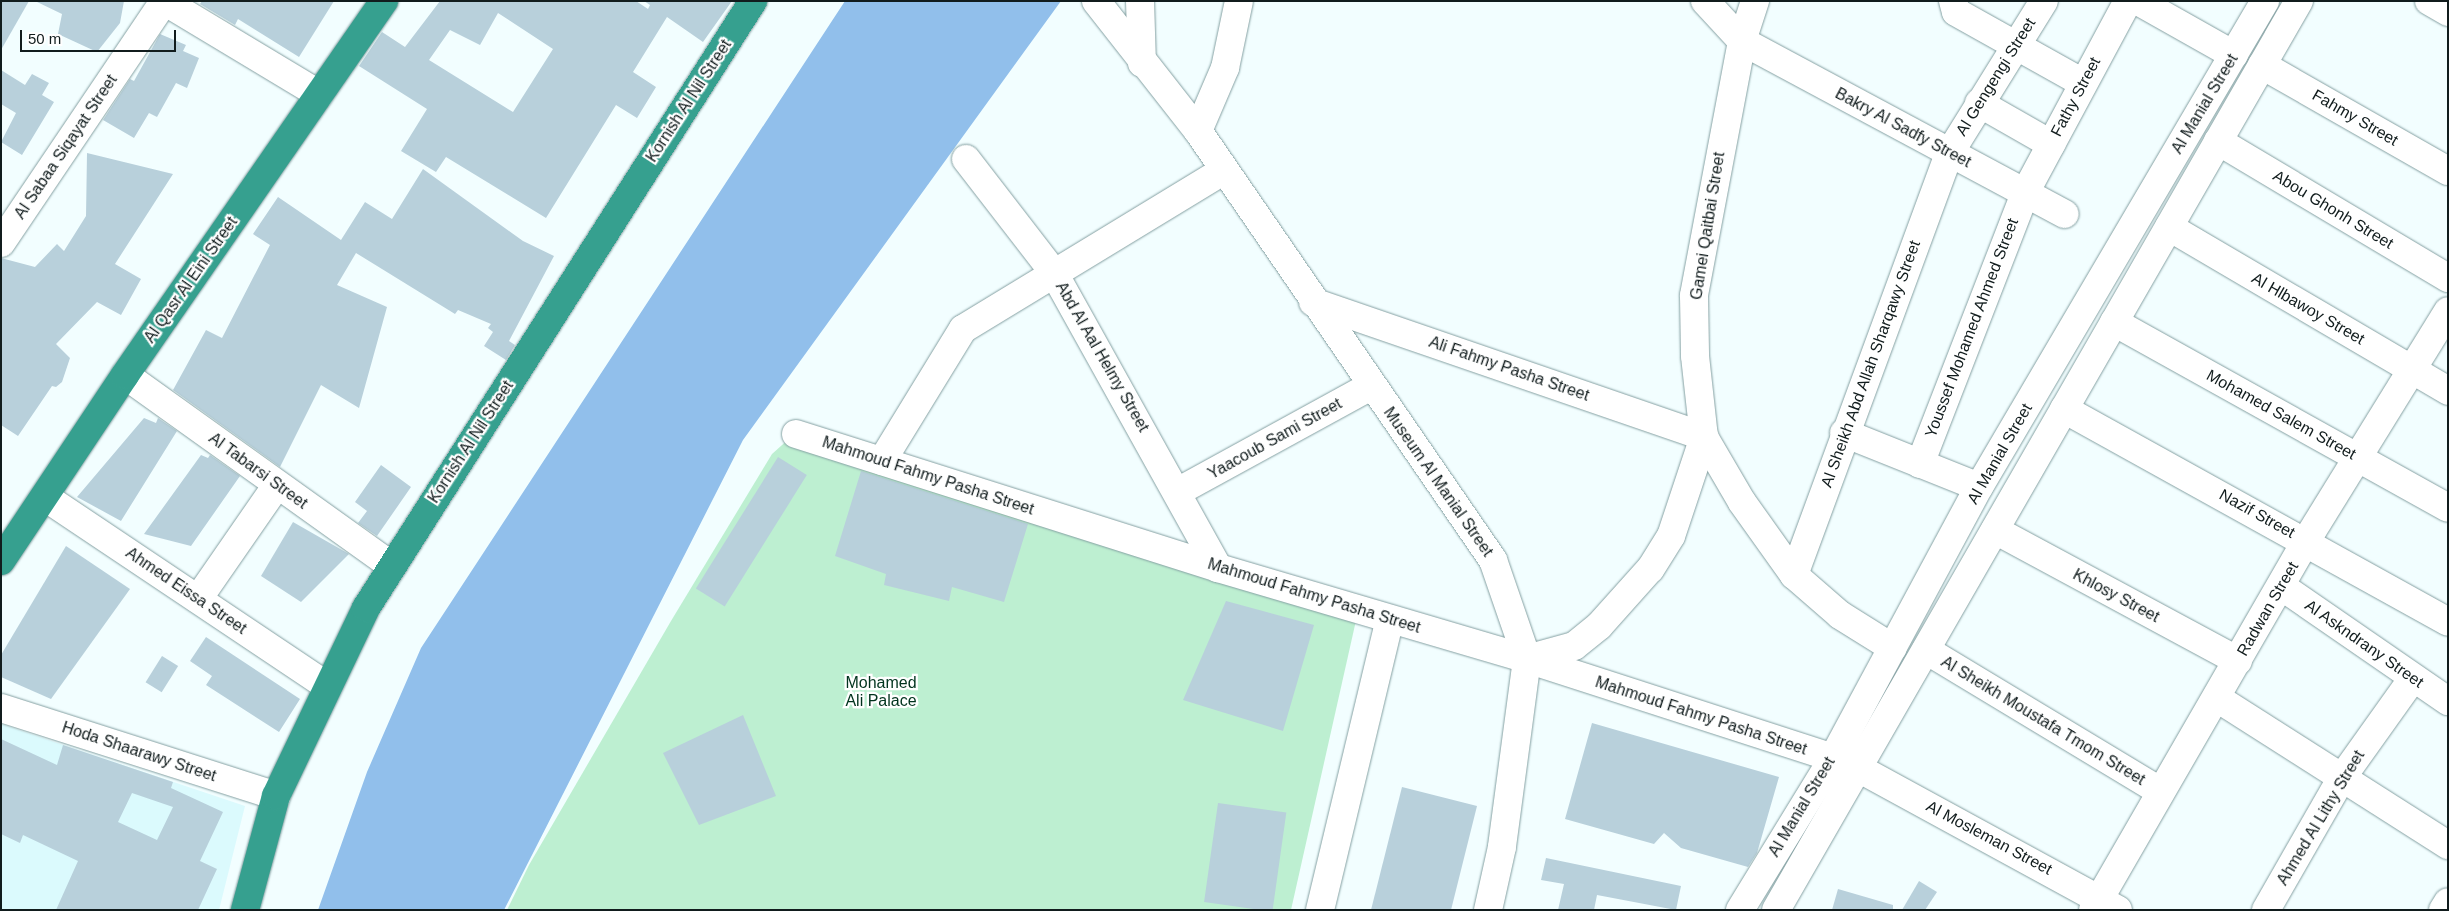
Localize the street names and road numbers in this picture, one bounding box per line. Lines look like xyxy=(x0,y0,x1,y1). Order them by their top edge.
street label: Al Gengengi Street xyxy=(1952,15,2040,139)
street label: Kornish Al Nil Street xyxy=(642,36,736,166)
street label: Al Manial Street xyxy=(2168,51,2242,157)
street label: Fathy Street xyxy=(2047,54,2105,140)
street label: Al Sabaa Siqayat Street xyxy=(11,71,121,223)
street label: Bakry Al Sadfy Street xyxy=(1831,84,1975,172)
street label: Fahmy Street xyxy=(2309,86,2401,150)
street label: Gamei Qaitbai Street xyxy=(1687,151,1729,301)
street label: Abou Ghonh Street xyxy=(2269,166,2397,254)
street label: Al Qasr Al Eini Street xyxy=(140,213,242,347)
street label: Youssef Mohamed Ahmed Street xyxy=(1921,215,2023,441)
street label: Al Sheikh Abd Allah Sharqawy Street xyxy=(1817,237,1925,491)
street label: Al Hlbawoy Street xyxy=(2248,269,2368,349)
street label: Abd Al Aal Helmy Street xyxy=(1051,278,1153,436)
street label: Ali Fahmy Pasha Street xyxy=(1426,333,1592,405)
street label: Mohamed Salem Street xyxy=(2203,366,2359,464)
street label: Kornish Al Nil Street xyxy=(424,377,518,507)
street label: Yaacoub Sami Street xyxy=(1205,394,1345,484)
street label: Al Manial Street xyxy=(1963,400,2037,508)
street label: Museum Al Manial Street xyxy=(1379,403,1497,561)
street label: Al Tabarsi Street xyxy=(205,429,311,513)
street label: Mahmoud Fahmy Pasha Street xyxy=(820,433,1036,519)
street label: Nazif Street xyxy=(2216,485,2298,543)
street label: Ahmed Eissa Street xyxy=(122,544,250,638)
street label: Mahmoud Fahmy Pasha Street xyxy=(1205,554,1423,638)
street label: Radwan Street xyxy=(2233,558,2303,660)
street label: Khlosy Street xyxy=(2069,565,2163,627)
street label: Al Askndrany Street xyxy=(2301,596,2427,692)
street label: Al Sheikh Moustafa Tmom Street xyxy=(1937,652,2149,790)
street label: Mahmoud Fahmy Pasha Street xyxy=(1593,673,1809,759)
street label: Hoda Shaarawy Street xyxy=(59,718,219,786)
street label: Ahmed Al Lithy Street xyxy=(2273,747,2369,889)
street label: Al Manial Street xyxy=(1765,754,1839,860)
street label: Al Mosleman Street xyxy=(1923,797,2055,879)

